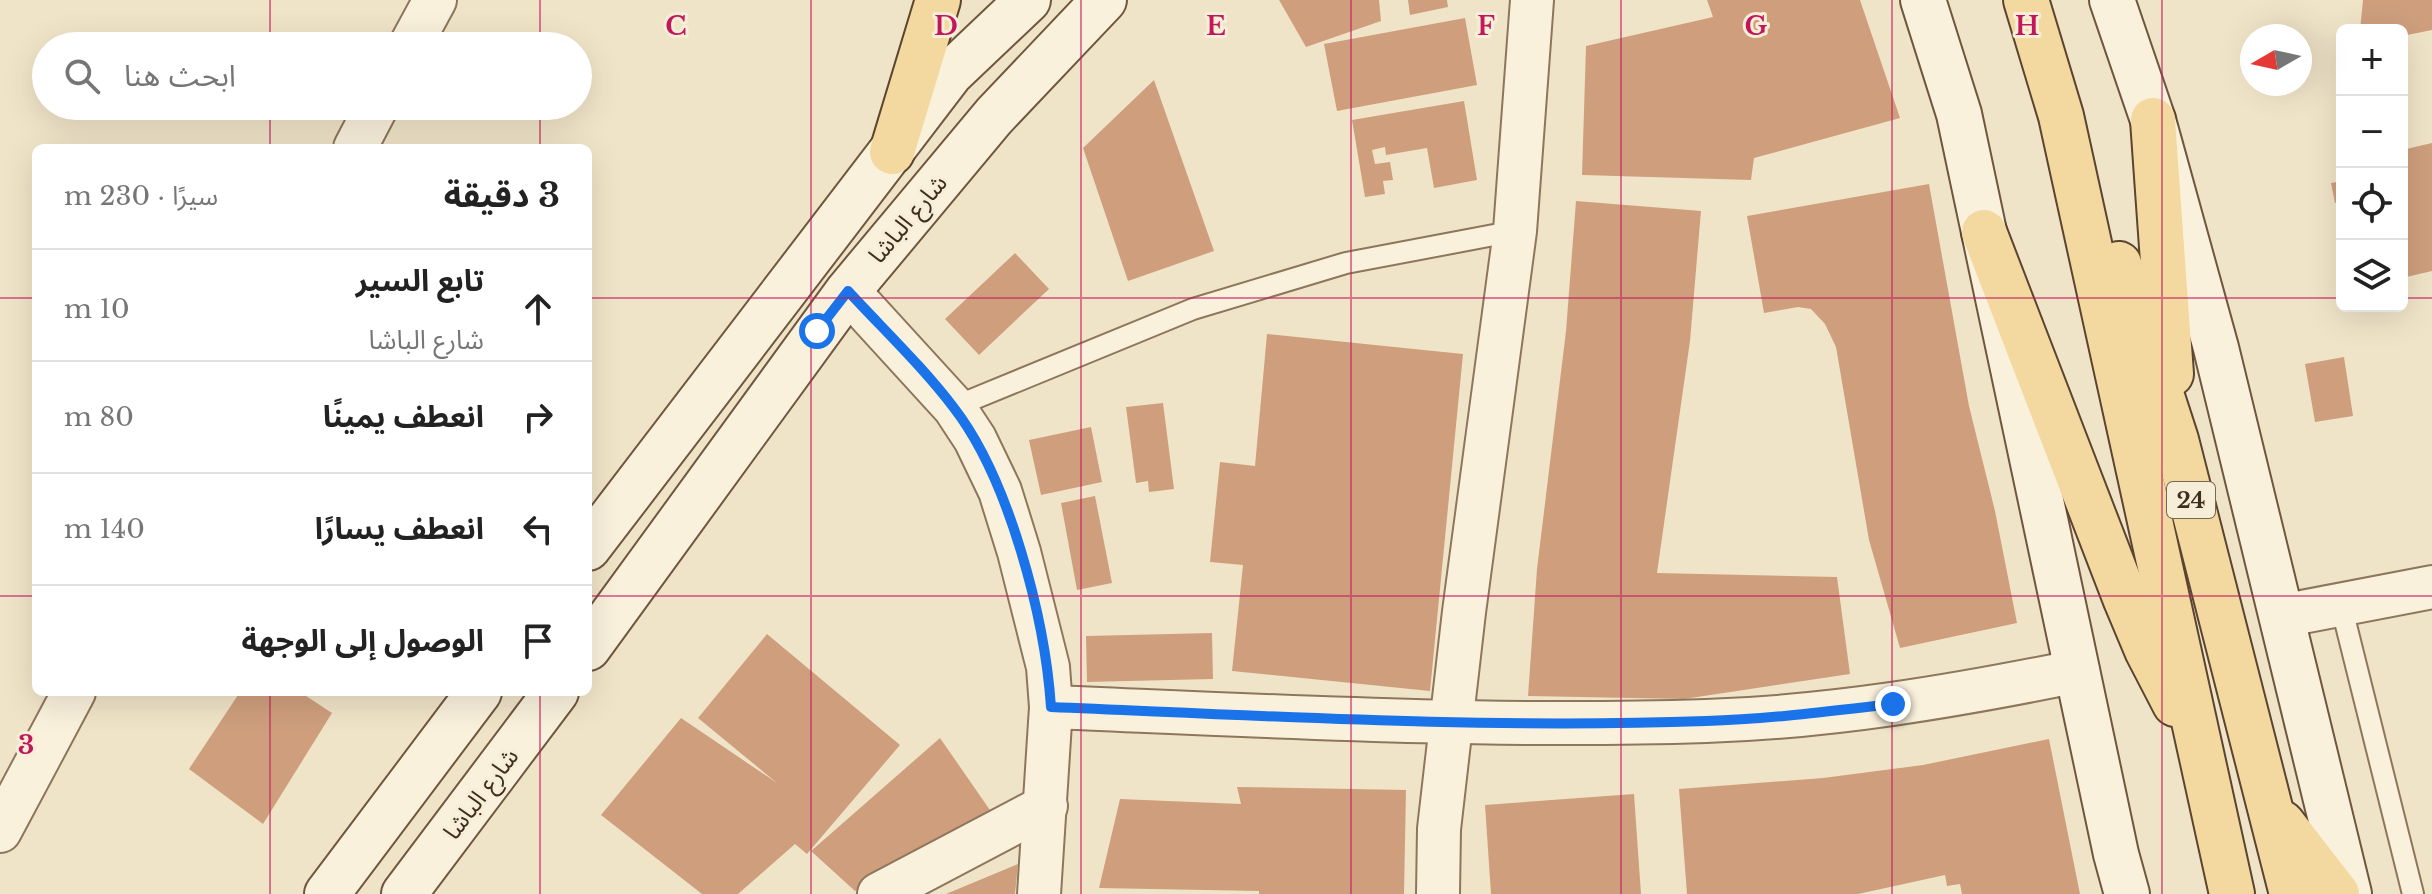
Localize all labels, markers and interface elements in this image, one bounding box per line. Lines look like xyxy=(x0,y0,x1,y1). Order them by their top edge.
text: C xyxy=(665,10,687,42)
text: D xyxy=(934,10,958,42)
text: E xyxy=(1206,10,1226,42)
text: F xyxy=(1477,10,1495,42)
text: G xyxy=(1745,10,1768,42)
text: H xyxy=(2015,10,2039,42)
north arrow xyxy=(2240,24,2312,96)
map controls xyxy=(2336,24,2408,312)
button: + xyxy=(2336,24,2408,96)
search box xyxy=(32,32,592,120)
icon: search xyxy=(60,54,104,98)
text: ابحث هنا xyxy=(124,57,236,94)
button: − xyxy=(2336,96,2408,168)
button: locate xyxy=(2336,168,2408,240)
street label: شارع الباشا xyxy=(862,169,955,271)
text: 3 دقيقة xyxy=(444,174,560,216)
text: سيرًا · 230 m xyxy=(64,180,218,212)
button: layers xyxy=(2336,240,2408,312)
text: تابع السير xyxy=(356,262,484,299)
icon: ahead xyxy=(516,287,560,331)
text: 10 m xyxy=(64,293,130,325)
route start xyxy=(799,313,835,349)
text: شارع الباشا xyxy=(368,324,484,356)
icon: right xyxy=(516,395,560,439)
text: انعطف يمينًا xyxy=(323,398,484,435)
text: 80 m xyxy=(64,401,134,433)
road number: 24 xyxy=(2167,482,2215,518)
icon: left xyxy=(516,507,560,551)
text: انعطف يسارًا xyxy=(315,510,484,547)
text: 140 m xyxy=(64,513,145,545)
icon: arrive xyxy=(516,619,560,663)
text: الوصول إلى الوجهة xyxy=(242,622,484,659)
route end xyxy=(1875,686,1911,722)
text: 3 xyxy=(18,729,34,761)
street label: شارع الباشا xyxy=(437,742,527,847)

